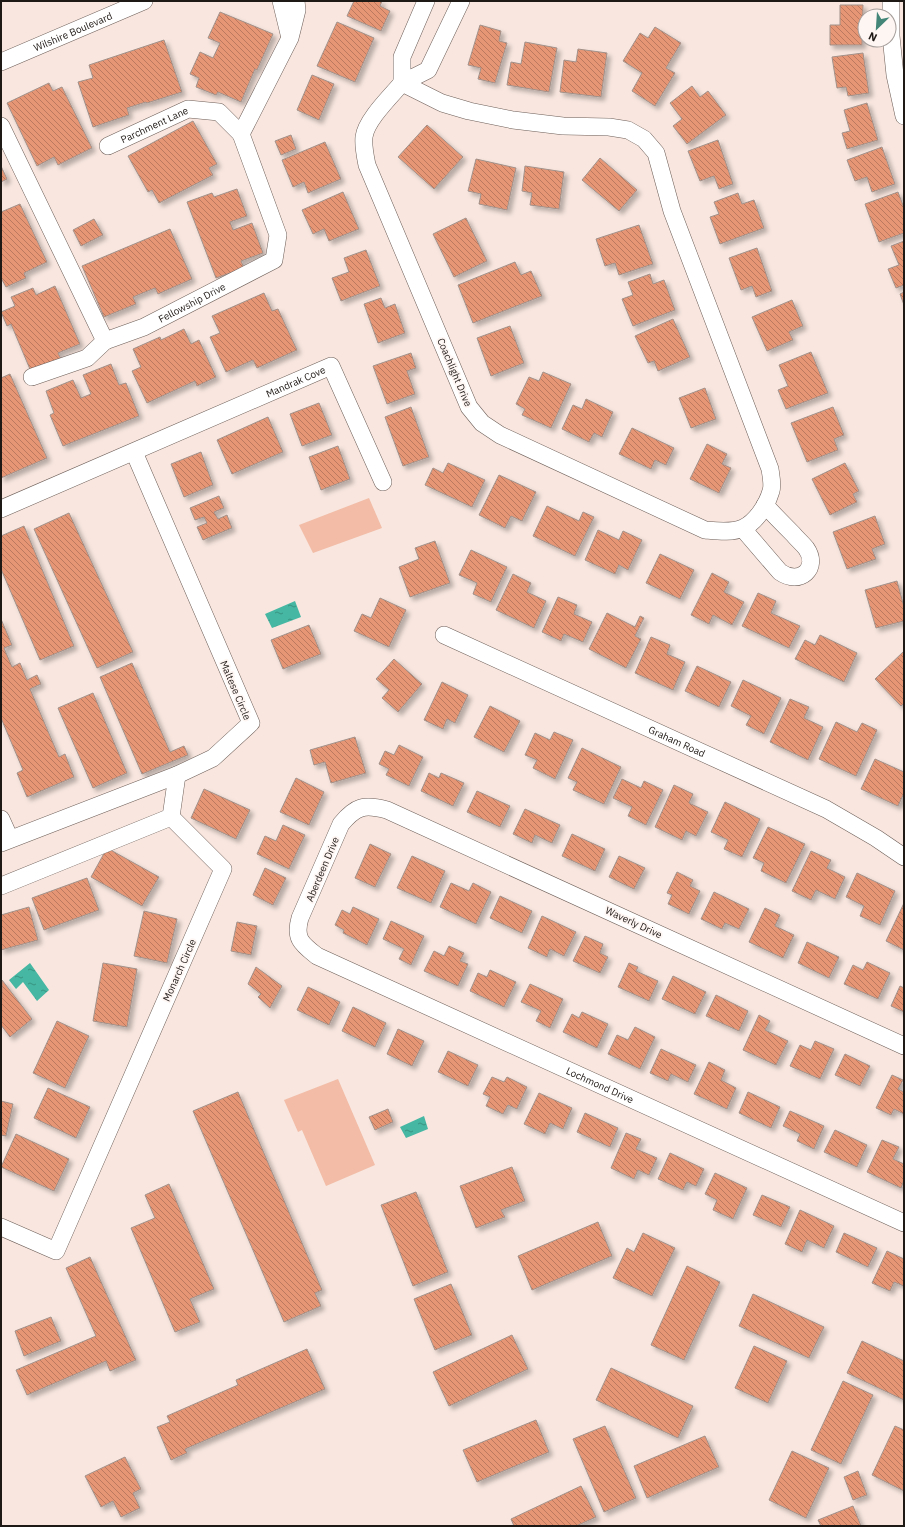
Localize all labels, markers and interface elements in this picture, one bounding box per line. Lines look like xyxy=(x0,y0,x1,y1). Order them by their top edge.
north arrow xyxy=(857,8,897,48)
street label: Wilshire Boulevard xyxy=(32,9,114,54)
text: N xyxy=(866,29,879,45)
street label: Parchment Lane xyxy=(119,104,191,146)
street label: Fellowship Drive xyxy=(156,280,228,326)
street label: Coachlight Drive xyxy=(434,336,475,409)
street label: Mandrak Cove xyxy=(264,363,328,400)
street label: Maltese Circle xyxy=(217,658,254,722)
street label: Graham Road xyxy=(646,723,707,760)
street label: Aberdeen Drive xyxy=(303,834,342,904)
street label: Waverly Drive xyxy=(603,904,665,942)
street label: Monarch Circle xyxy=(160,936,199,1003)
street label: Lochmond Drive xyxy=(564,1064,636,1106)

